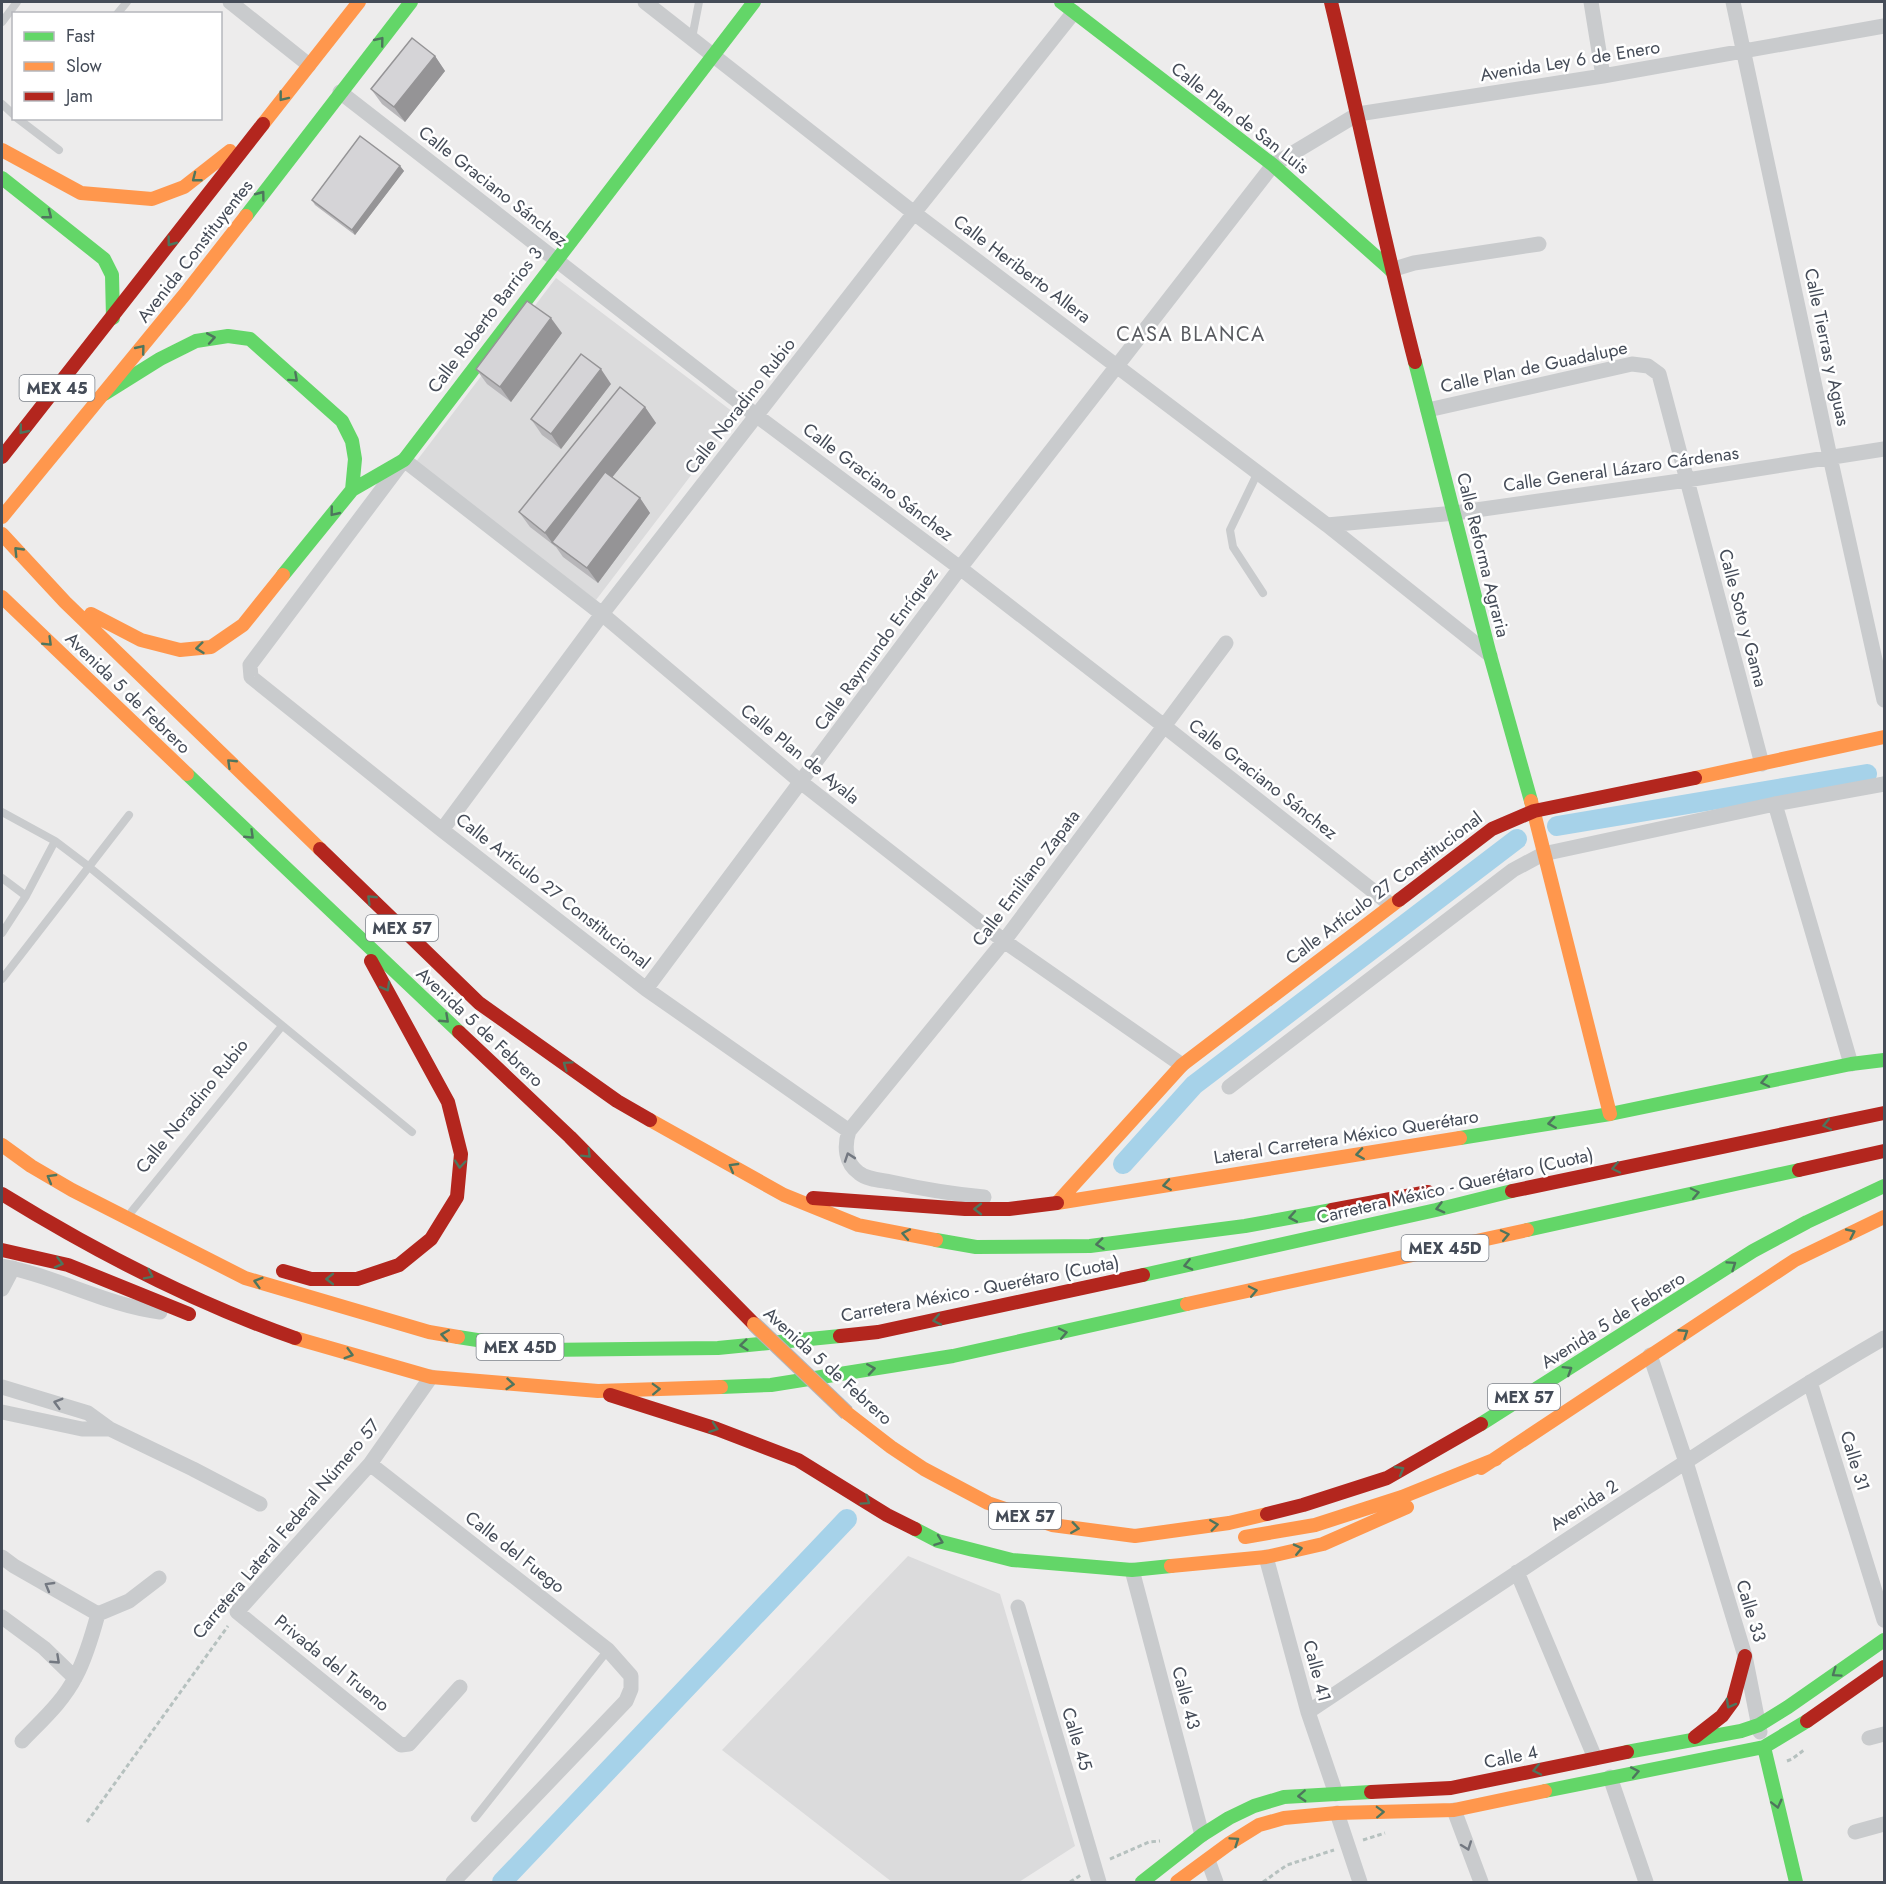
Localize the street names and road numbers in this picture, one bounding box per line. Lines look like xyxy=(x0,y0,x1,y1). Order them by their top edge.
street label: Avenida Ley 6 de Enero xyxy=(1478,34,1662,88)
street label: Calle Plan de San Luis xyxy=(1165,56,1315,180)
street label: Calle Graciano Sánchez xyxy=(413,120,574,253)
street label: Avenida Constituyentes xyxy=(131,174,259,328)
street label: Calle Heriberto Allera xyxy=(948,209,1096,329)
street label: Calle Roberto Barrios 3 xyxy=(421,241,549,399)
street label: Calle Tierras y Aguas xyxy=(1798,266,1856,428)
street label: Calle Noradino Rubio xyxy=(679,332,802,480)
street label: Calle Plan de Guadalupe xyxy=(1438,334,1630,400)
road number: MEX 45 xyxy=(20,375,94,401)
street label: Calle Graciano Sánchez xyxy=(797,417,959,548)
street label: Calle General Lázaro Cárdenas xyxy=(1502,440,1740,498)
street label: Calle Reforma Agraria xyxy=(1450,470,1516,640)
street label: Calle Soto y Gama xyxy=(1712,546,1774,690)
street label: Calle Raymundo Enríquez xyxy=(808,561,945,736)
street label: Avenida 5 de Febrero xyxy=(59,626,197,760)
street label: Calle Plan de Ayala xyxy=(735,698,865,810)
street label: Calle Graciano Sánchez xyxy=(1183,713,1344,846)
street label: Calle Emiliano Zapata xyxy=(966,804,1086,952)
street label: Calle Artículo 27 Constitucional xyxy=(1280,805,1488,971)
street label: Calle Artículo 27 Constitucional xyxy=(450,807,656,975)
road number: MEX 57 xyxy=(366,915,438,941)
street label: Avenida 5 de Febrero xyxy=(411,961,550,1093)
street label: Calle Noradino Rubio xyxy=(130,1033,255,1179)
street label: Lateral Carretera México Querétaro xyxy=(1212,1103,1480,1171)
street label: Carretera México - Querétaro (Cuota) xyxy=(1314,1141,1596,1231)
road number: MEX 45D xyxy=(1402,1235,1488,1261)
street label: Carretera México - Querétaro (Cuota) xyxy=(839,1249,1121,1329)
street label: Avenida 5 de Febrero xyxy=(1536,1265,1690,1375)
street label: Avenida 5 de Febrero xyxy=(758,1301,898,1431)
road number: MEX 45D xyxy=(476,1334,564,1360)
road number: MEX 57 xyxy=(1488,1384,1560,1410)
street label: Carretera Lateral Federal Número 57 xyxy=(186,1413,386,1645)
street label: Calle 31 xyxy=(1834,1428,1876,1494)
street label: Avenida 2 xyxy=(1545,1473,1623,1537)
road number: MEX 57 xyxy=(989,1503,1061,1529)
street label: Calle del Fuego xyxy=(460,1505,571,1599)
street label: Calle 33 xyxy=(1729,1577,1773,1645)
street label: Privada del Trueno xyxy=(269,1608,395,1718)
street label: Calle 41 xyxy=(1296,1637,1338,1705)
street label: Calle 43 xyxy=(1165,1664,1207,1733)
street label: Calle 45 xyxy=(1055,1704,1099,1774)
street label: Calle 4 xyxy=(1482,1739,1540,1775)

